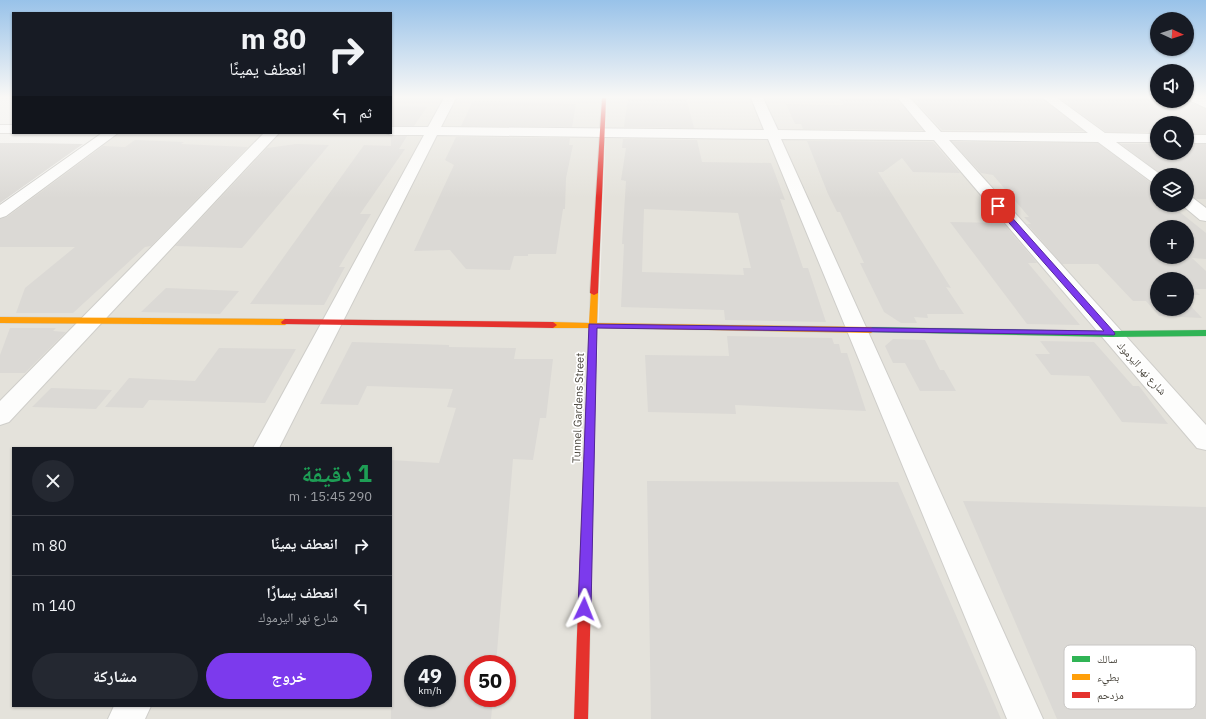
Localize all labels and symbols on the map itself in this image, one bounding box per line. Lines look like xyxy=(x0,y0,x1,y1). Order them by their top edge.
north arrow xyxy=(1150,12,1194,56)
pin xyxy=(981,189,1015,223)
street label: شارع نهر اليرموك xyxy=(1114,338,1170,398)
street label: Tunnel Gardens Street xyxy=(569,352,587,463)
position arrow xyxy=(563,588,605,630)
legend xyxy=(1064,645,1196,709)
text: سالك xyxy=(1097,652,1117,666)
speed limit sign: 50 xyxy=(464,655,516,707)
text: بطيء xyxy=(1097,670,1119,686)
text: مزدحم xyxy=(1097,688,1124,703)

